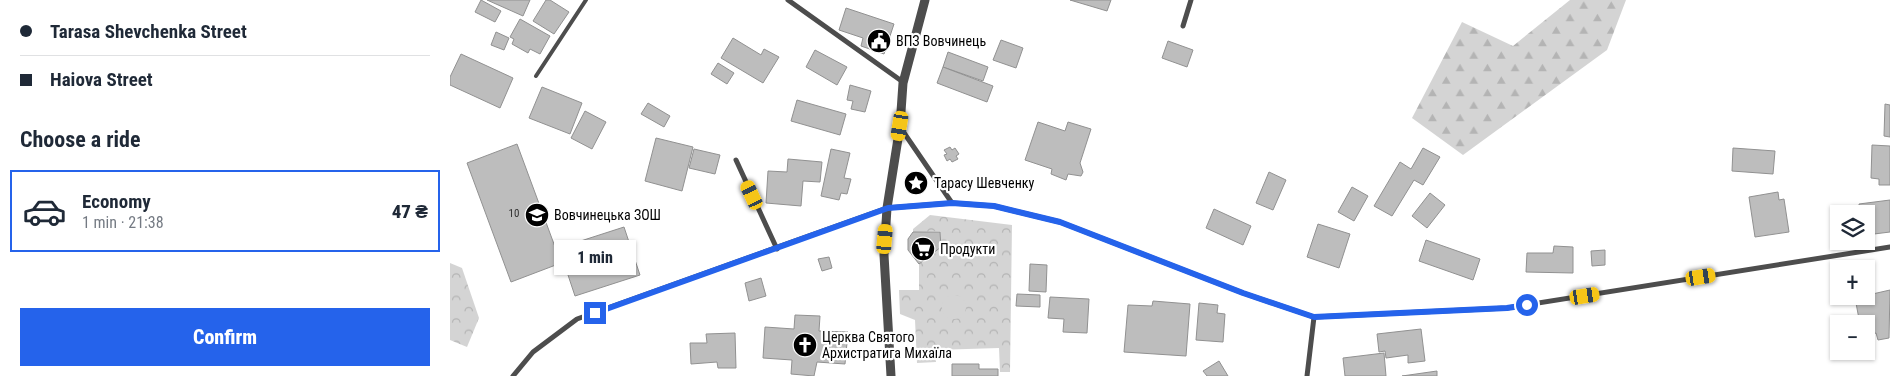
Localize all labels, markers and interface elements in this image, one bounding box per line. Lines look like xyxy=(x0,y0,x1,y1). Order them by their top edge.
text: Tarasa Shevchenka Street xyxy=(50,20,247,43)
public building icon: ВПЗ Вовчинець xyxy=(866,28,892,54)
place label: ВПЗ Вовчинець xyxy=(896,33,986,49)
text: Haiova Street xyxy=(50,68,153,91)
car xyxy=(890,110,909,142)
text: Choose a ride xyxy=(20,127,141,152)
place icon: Тарасу Шевченку xyxy=(903,170,929,196)
place label: Тарасу Шевченку xyxy=(934,175,1034,191)
car xyxy=(738,178,765,212)
icon: car xyxy=(22,189,67,234)
text: Economy xyxy=(82,190,151,213)
text: 47 ₴ xyxy=(392,200,428,223)
school or university icon: Вовчинецька ЗОШ xyxy=(524,202,550,228)
map controls xyxy=(1830,205,1875,360)
button: layers xyxy=(1830,205,1875,250)
house number: 10 xyxy=(509,207,519,220)
place label: Вовчинецька ЗОШ xyxy=(554,207,661,223)
text: 1 min · 21:38 xyxy=(82,213,164,232)
car xyxy=(876,223,893,255)
supermarket icon: Продукти xyxy=(910,236,936,262)
callout: 1 min xyxy=(554,240,636,276)
place label: Продукти xyxy=(940,241,995,257)
text: 1 min xyxy=(577,248,613,267)
button: + xyxy=(1830,260,1875,305)
car xyxy=(1685,267,1716,287)
car xyxy=(1569,286,1600,306)
route start xyxy=(1516,294,1538,316)
route end xyxy=(584,302,606,324)
button: Confirm xyxy=(20,308,430,366)
button: − xyxy=(1830,315,1875,360)
place label: Церква Святого Архистратига Михаїла xyxy=(822,329,952,361)
church icon: Церква Святого Архистратига Михаїла xyxy=(792,332,818,358)

